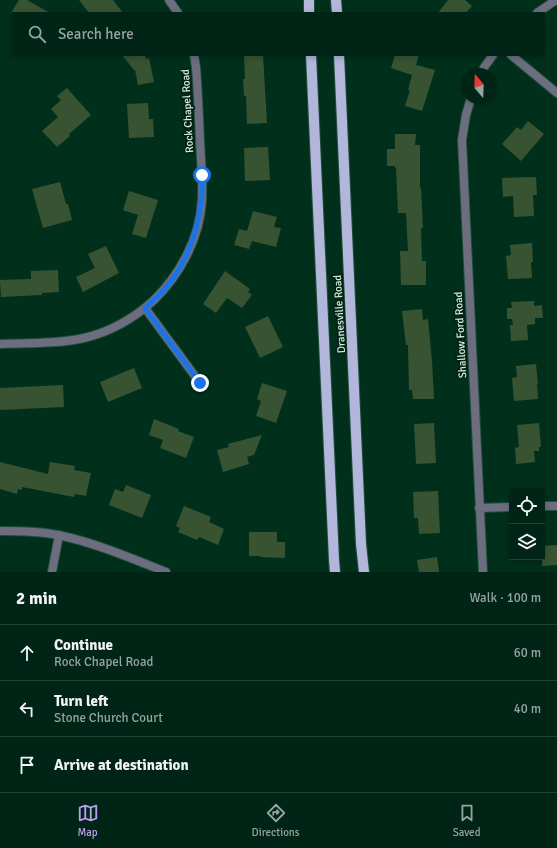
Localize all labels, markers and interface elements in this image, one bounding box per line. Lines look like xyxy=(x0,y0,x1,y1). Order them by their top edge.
search box xyxy=(12,12,545,56)
icon: search xyxy=(26,23,48,45)
text: Search here xyxy=(58,25,134,43)
north arrow xyxy=(461,68,497,104)
street label: Rock Chapel Road xyxy=(179,69,196,153)
route start xyxy=(193,166,211,184)
street label: Dranesville Road xyxy=(331,274,348,354)
street label: Shallow Ford Road xyxy=(452,291,469,379)
route end xyxy=(191,374,209,392)
map controls xyxy=(509,488,545,560)
button: locate xyxy=(509,488,545,524)
button: layers xyxy=(509,524,545,560)
text: 2 min xyxy=(16,588,57,609)
text: Walk · 100 m xyxy=(470,590,541,606)
text: Continue xyxy=(54,636,113,654)
icon: ahead xyxy=(16,642,38,664)
text: 60 m xyxy=(514,645,541,661)
text: Rock Chapel Road xyxy=(54,654,153,670)
text: Turn left xyxy=(54,692,108,710)
icon: left xyxy=(16,698,38,720)
text: 40 m xyxy=(514,701,541,717)
text: Stone Church Court xyxy=(54,710,163,726)
icon: arrive xyxy=(16,754,38,776)
text: Arrive at destination xyxy=(54,756,189,774)
tab: Map xyxy=(77,802,99,839)
tab: Directions xyxy=(252,802,300,839)
tab: Saved xyxy=(453,802,480,839)

